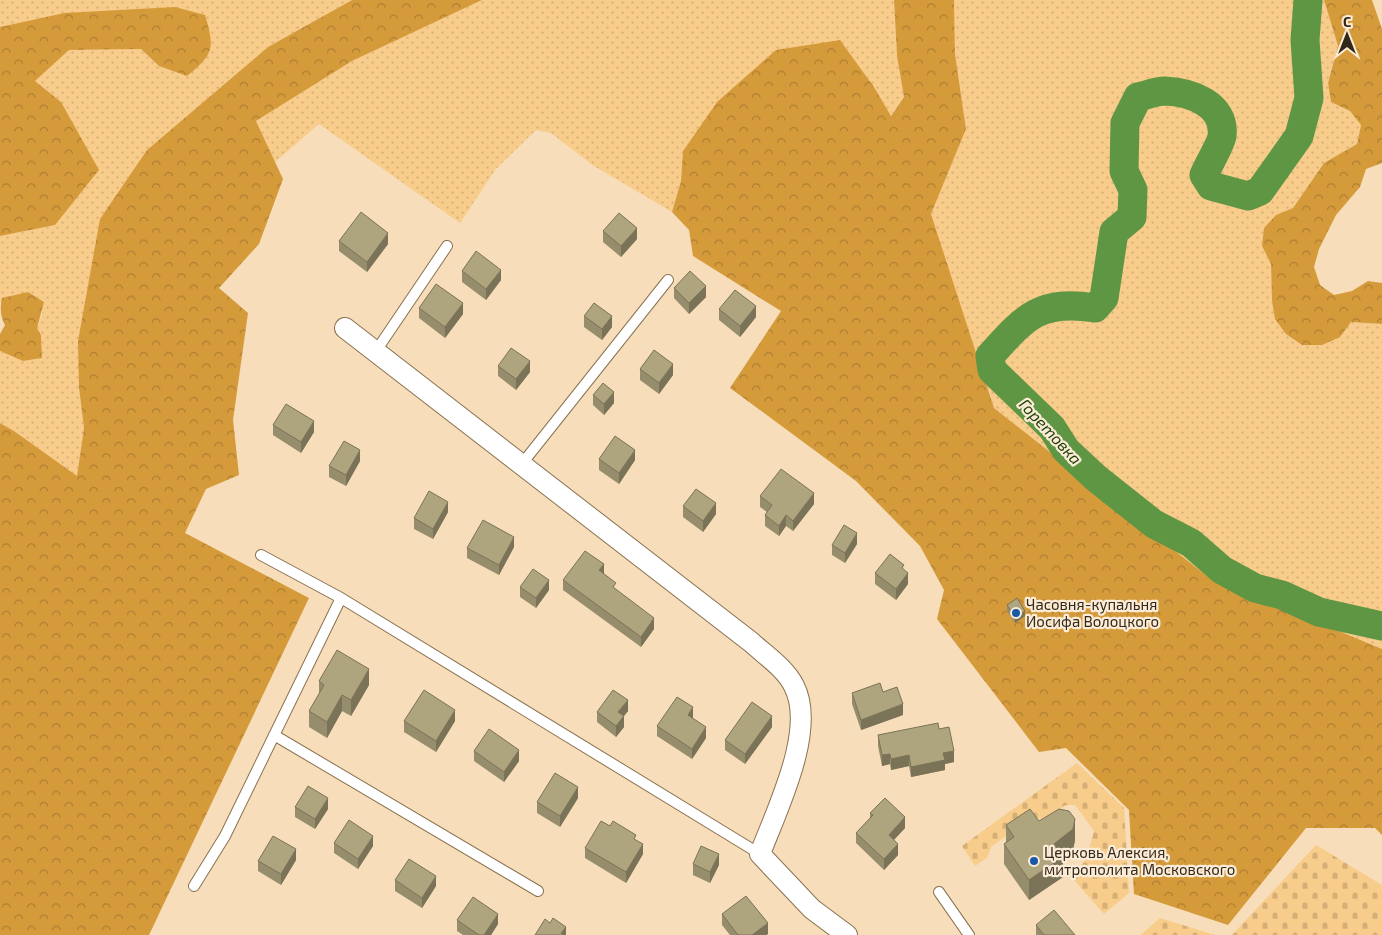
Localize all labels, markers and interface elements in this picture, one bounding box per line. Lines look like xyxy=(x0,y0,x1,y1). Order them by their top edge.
north arrow xyxy=(1322,10,1372,60)
text: С xyxy=(1343,13,1351,30)
water label: Горетовка xyxy=(1016,394,1086,468)
place label: Часовня-купальня Иосифа Волоцкого xyxy=(1026,595,1159,630)
marker: Часовня-купальня Иосифа Волоцкого xyxy=(1010,607,1022,619)
place label: Церковь Алексия, митрополита Московского xyxy=(1044,843,1235,878)
marker: Церковь Алексия, митрополита Московского xyxy=(1028,855,1040,867)

